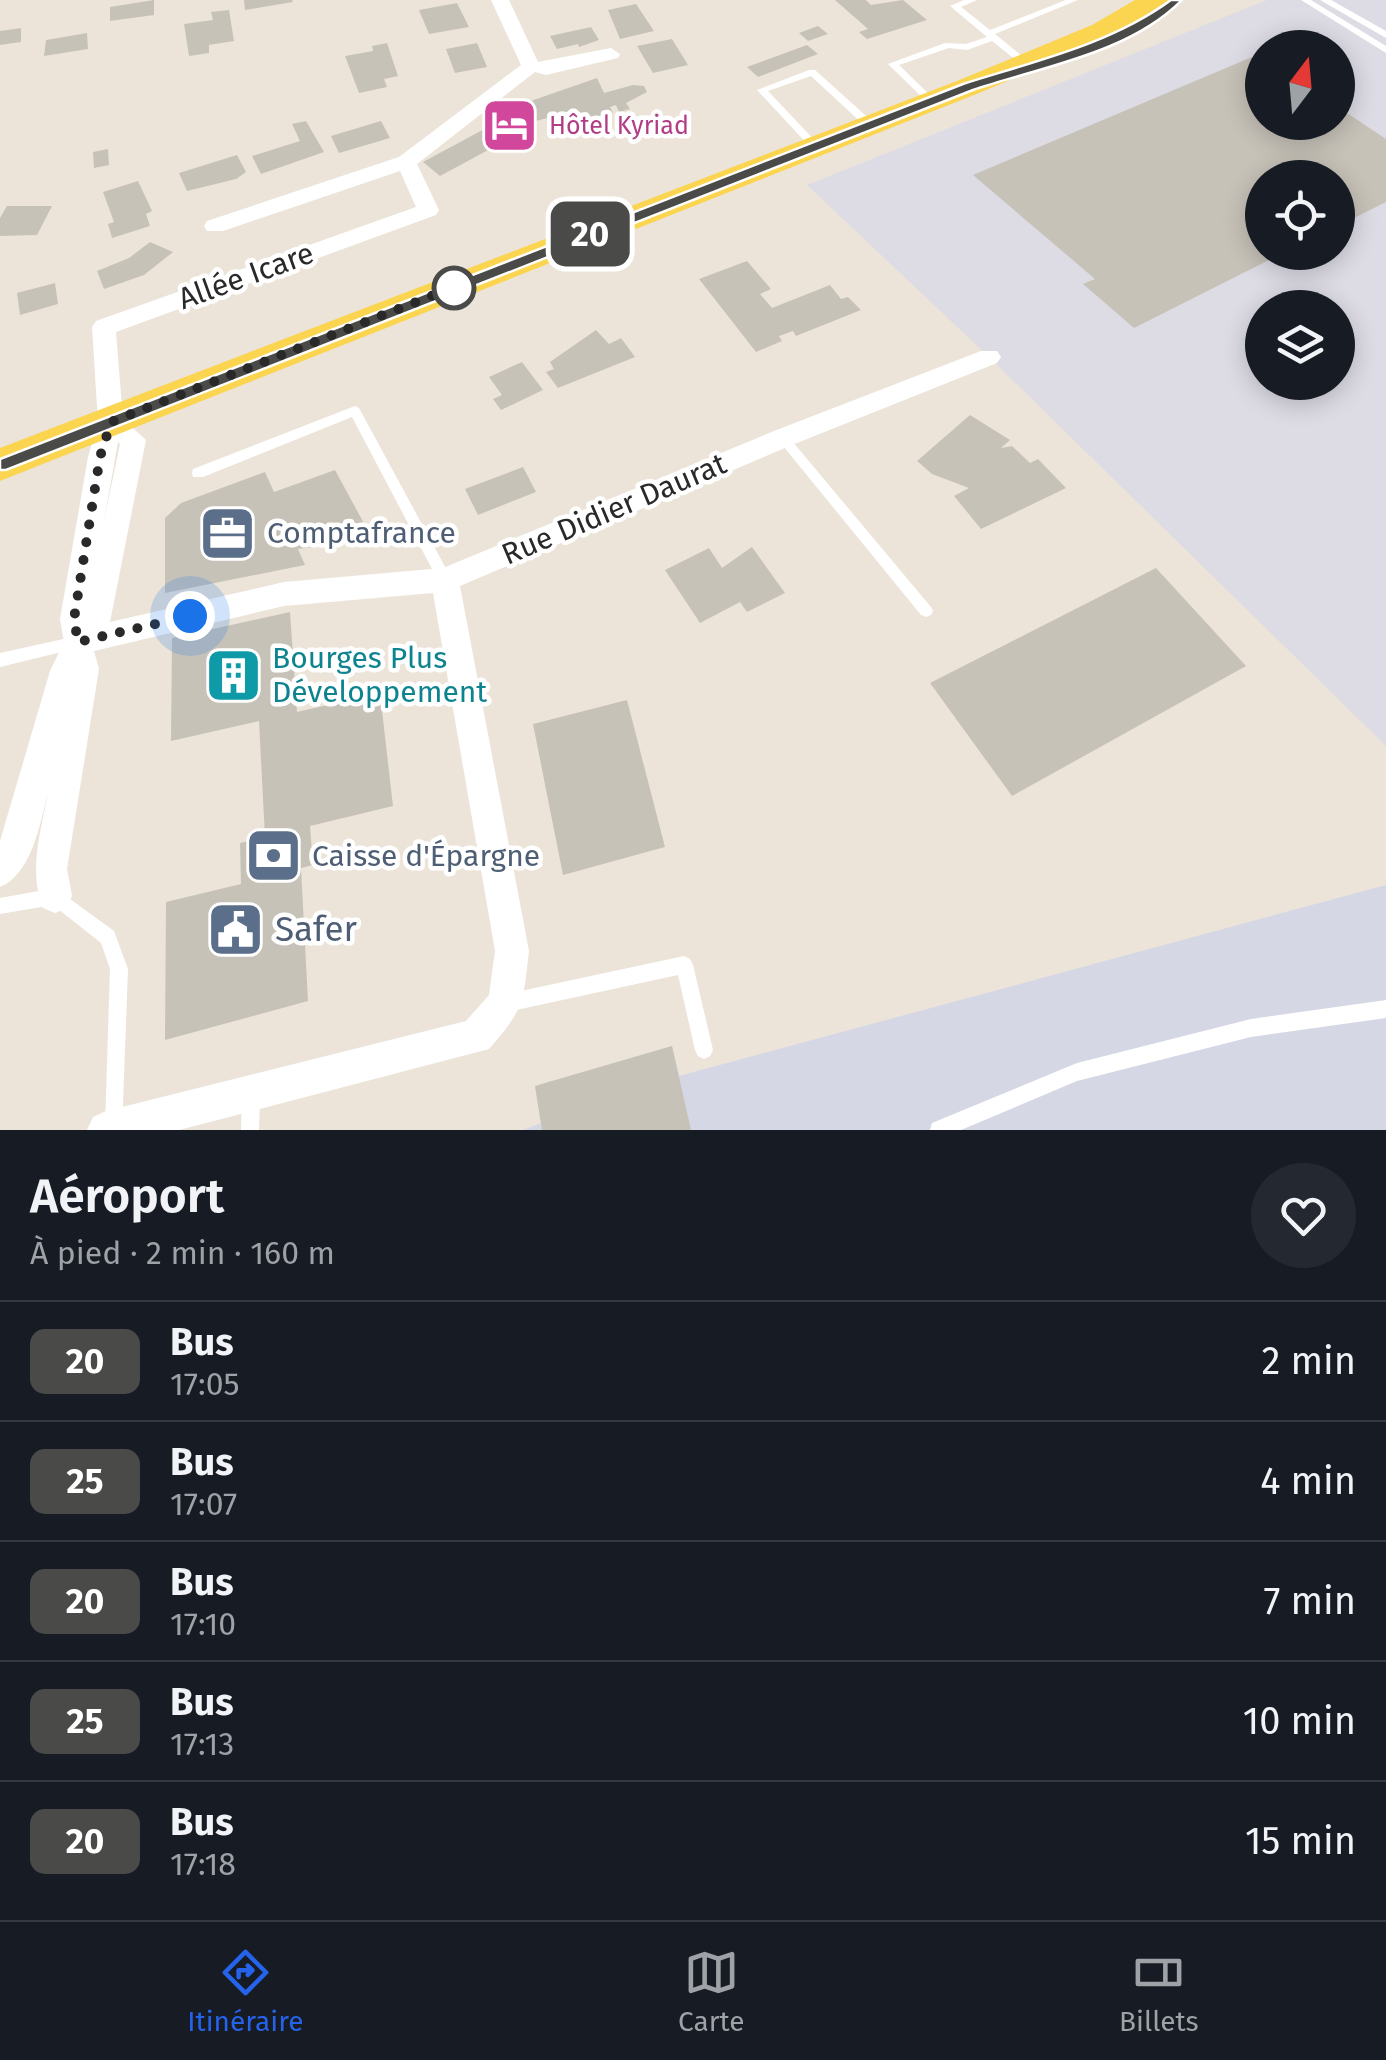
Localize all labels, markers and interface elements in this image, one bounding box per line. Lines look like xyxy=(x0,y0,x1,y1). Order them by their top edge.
north arrow xyxy=(1245,30,1355,140)
map controls xyxy=(1245,30,1355,400)
hotel icon: Hôtel Kyriad xyxy=(480,96,540,156)
place label: Hôtel Kyriad xyxy=(549,111,689,141)
button: locate xyxy=(1245,160,1355,270)
line badge: 20 xyxy=(545,202,635,266)
text: 20 xyxy=(571,213,609,255)
street label: Allée Icare xyxy=(173,235,319,317)
unlabelled marker xyxy=(433,267,475,309)
button: layers xyxy=(1245,290,1355,400)
street label: Rue Didier Daurat xyxy=(496,445,732,573)
office icon: Comptafrance xyxy=(198,503,258,563)
place label: Comptafrance xyxy=(267,515,456,551)
your location xyxy=(165,591,215,641)
place label: Bourges Plus Développement xyxy=(272,640,487,710)
building icon: Bourges Plus Développement xyxy=(203,645,263,705)
bank icon: Caisse d'Épargne xyxy=(243,826,303,886)
place label: Caisse d'Épargne xyxy=(312,838,540,874)
public building icon: Safer xyxy=(206,899,266,959)
place label: Safer xyxy=(275,908,358,950)
button: heart xyxy=(1251,1163,1356,1268)
text: Aéroport xyxy=(30,1167,224,1225)
text: À pied · 2 min · 160 m xyxy=(30,1234,335,1272)
text: Bus xyxy=(170,1319,234,1365)
text: 2 min xyxy=(1262,1338,1356,1384)
text: 20 xyxy=(66,1340,104,1382)
text: 17:05 xyxy=(170,1365,240,1403)
text: Bus xyxy=(170,1439,234,1485)
text: 4 min xyxy=(1260,1458,1356,1504)
text: 25 xyxy=(67,1460,103,1502)
text: 17:07 xyxy=(170,1485,237,1523)
text: Bus xyxy=(170,1559,234,1605)
text: 7 min xyxy=(1264,1578,1356,1624)
text: 20 xyxy=(66,1580,104,1622)
text: 17:10 xyxy=(170,1605,236,1643)
text: Bus xyxy=(170,1679,234,1725)
text: 10 min xyxy=(1243,1698,1356,1744)
text: 25 xyxy=(67,1700,103,1742)
text: 17:13 xyxy=(170,1725,234,1763)
text: Bus xyxy=(170,1799,234,1845)
text: 15 min xyxy=(1245,1818,1356,1864)
text: 20 xyxy=(66,1820,104,1862)
text: 17:18 xyxy=(170,1845,236,1883)
tab: Itinéraire xyxy=(187,1945,303,2038)
tab: Carte xyxy=(678,1945,744,2038)
tab: Billets xyxy=(1119,1945,1199,2038)

